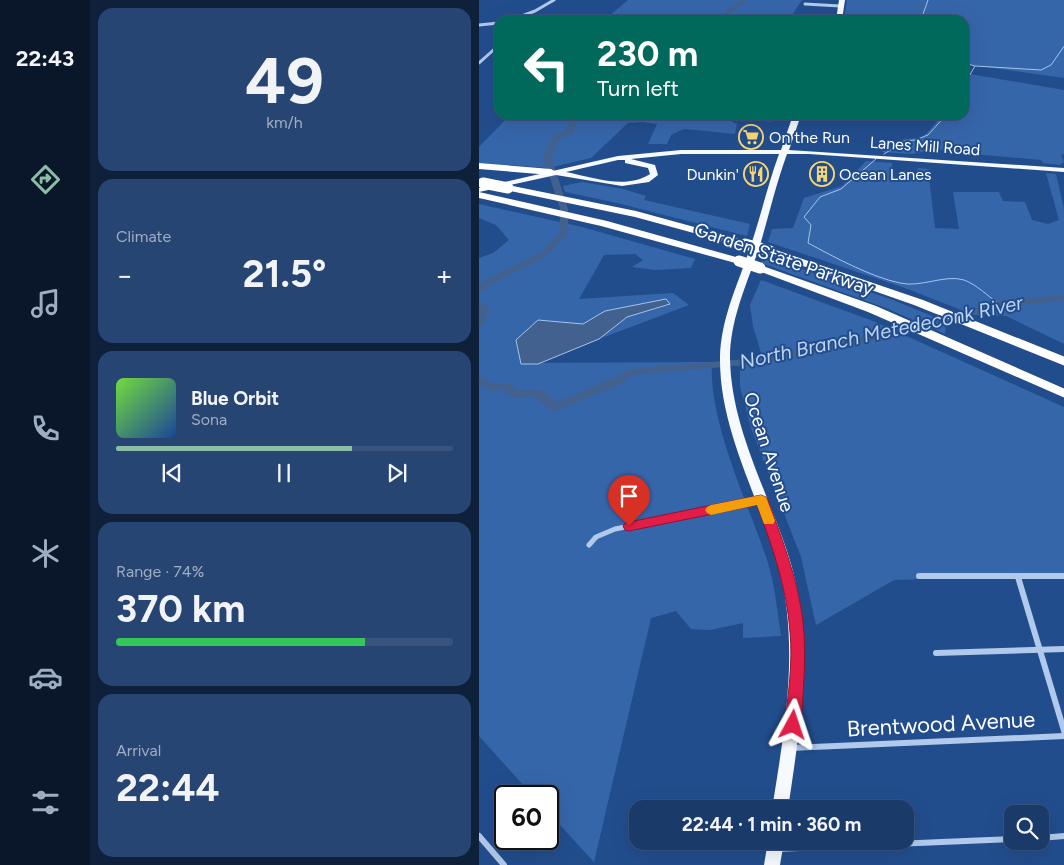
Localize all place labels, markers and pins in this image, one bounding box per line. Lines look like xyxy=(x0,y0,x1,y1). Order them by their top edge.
supermarket icon: On the Run xyxy=(738,124,764,150)
place label: On the Run xyxy=(769,128,850,147)
restaurant icon: Dunkin' xyxy=(743,161,769,187)
building icon: Ocean Lanes xyxy=(809,161,835,187)
place label: Dunkin' xyxy=(687,165,739,184)
place label: Ocean Lanes xyxy=(839,165,931,184)
pin xyxy=(608,475,650,526)

